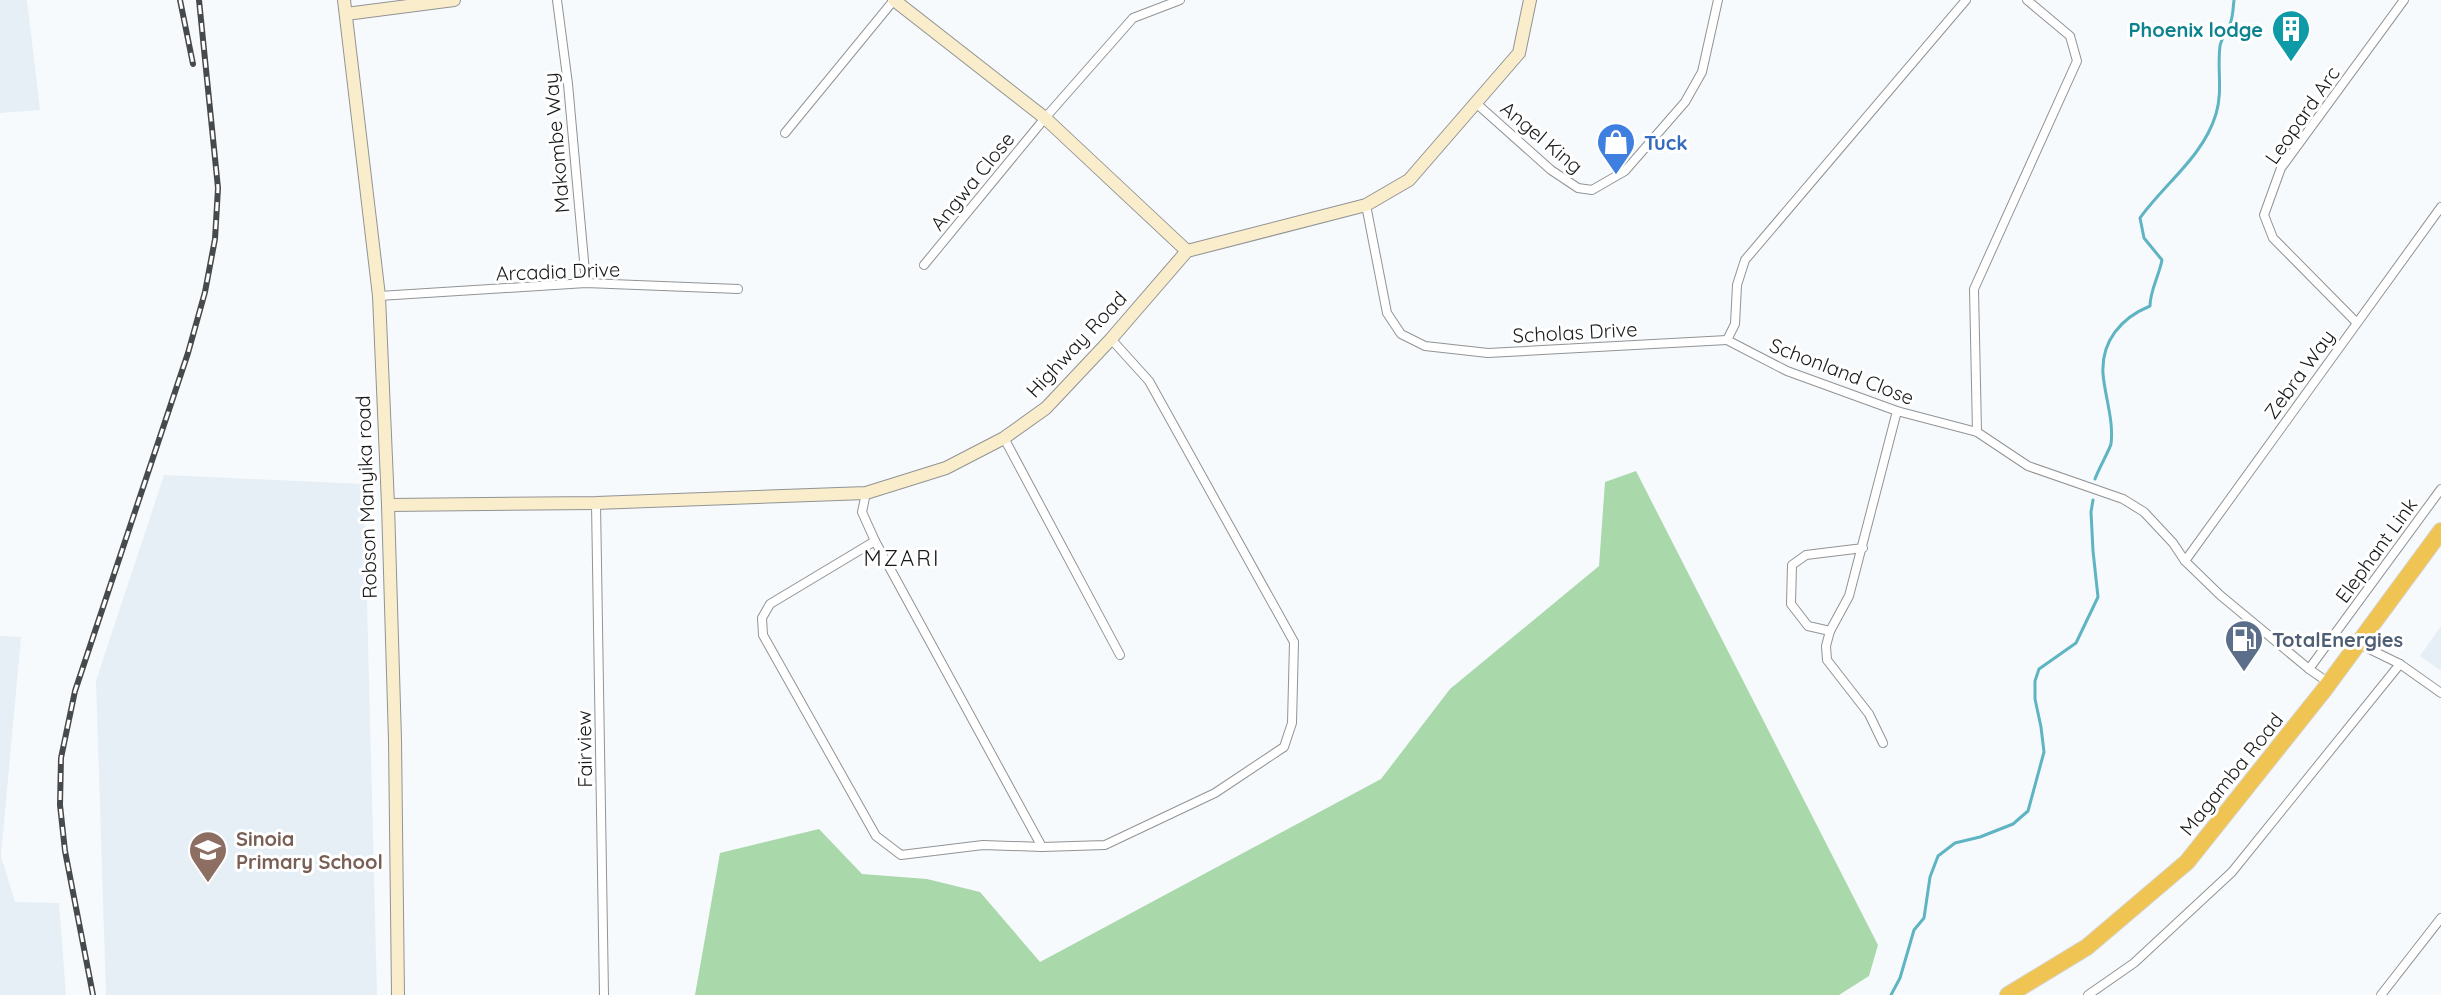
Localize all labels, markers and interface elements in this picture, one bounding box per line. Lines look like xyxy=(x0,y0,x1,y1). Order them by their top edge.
building icon: Phoenix lodge xyxy=(2270,8,2312,63)
place label: Phoenix lodge xyxy=(2129,17,2263,42)
street label: Leopard Arc xyxy=(2259,61,2345,169)
street label: Makombe Way xyxy=(537,72,575,214)
street label: Angel King xyxy=(1496,95,1588,179)
shop icon: Tuck xyxy=(1595,121,1637,176)
street label: Angwa Close xyxy=(925,127,1019,235)
place label: Tuck xyxy=(1644,130,1688,155)
street label: Arcadia Drive xyxy=(495,256,621,286)
street label: Highway Road xyxy=(1020,286,1132,402)
street label: Scholas Drive xyxy=(1512,316,1638,348)
street label: Zebra Way xyxy=(2258,325,2340,423)
street label: Schonland Close xyxy=(1766,332,1918,410)
street label: Robson Manyika road xyxy=(350,395,382,599)
street label: Elephant Link xyxy=(2330,493,2422,607)
district label: MZARI xyxy=(864,544,940,572)
fuel station icon: TotalEnergies xyxy=(2223,618,2265,673)
place label: TotalEnergies xyxy=(2272,627,2403,652)
street label: Magamba Road xyxy=(2174,708,2288,840)
street label: Fairview xyxy=(571,710,597,788)
place label: Sinoia Primary School xyxy=(236,826,383,874)
school or university icon: Sinoia Primary School xyxy=(187,829,229,884)

